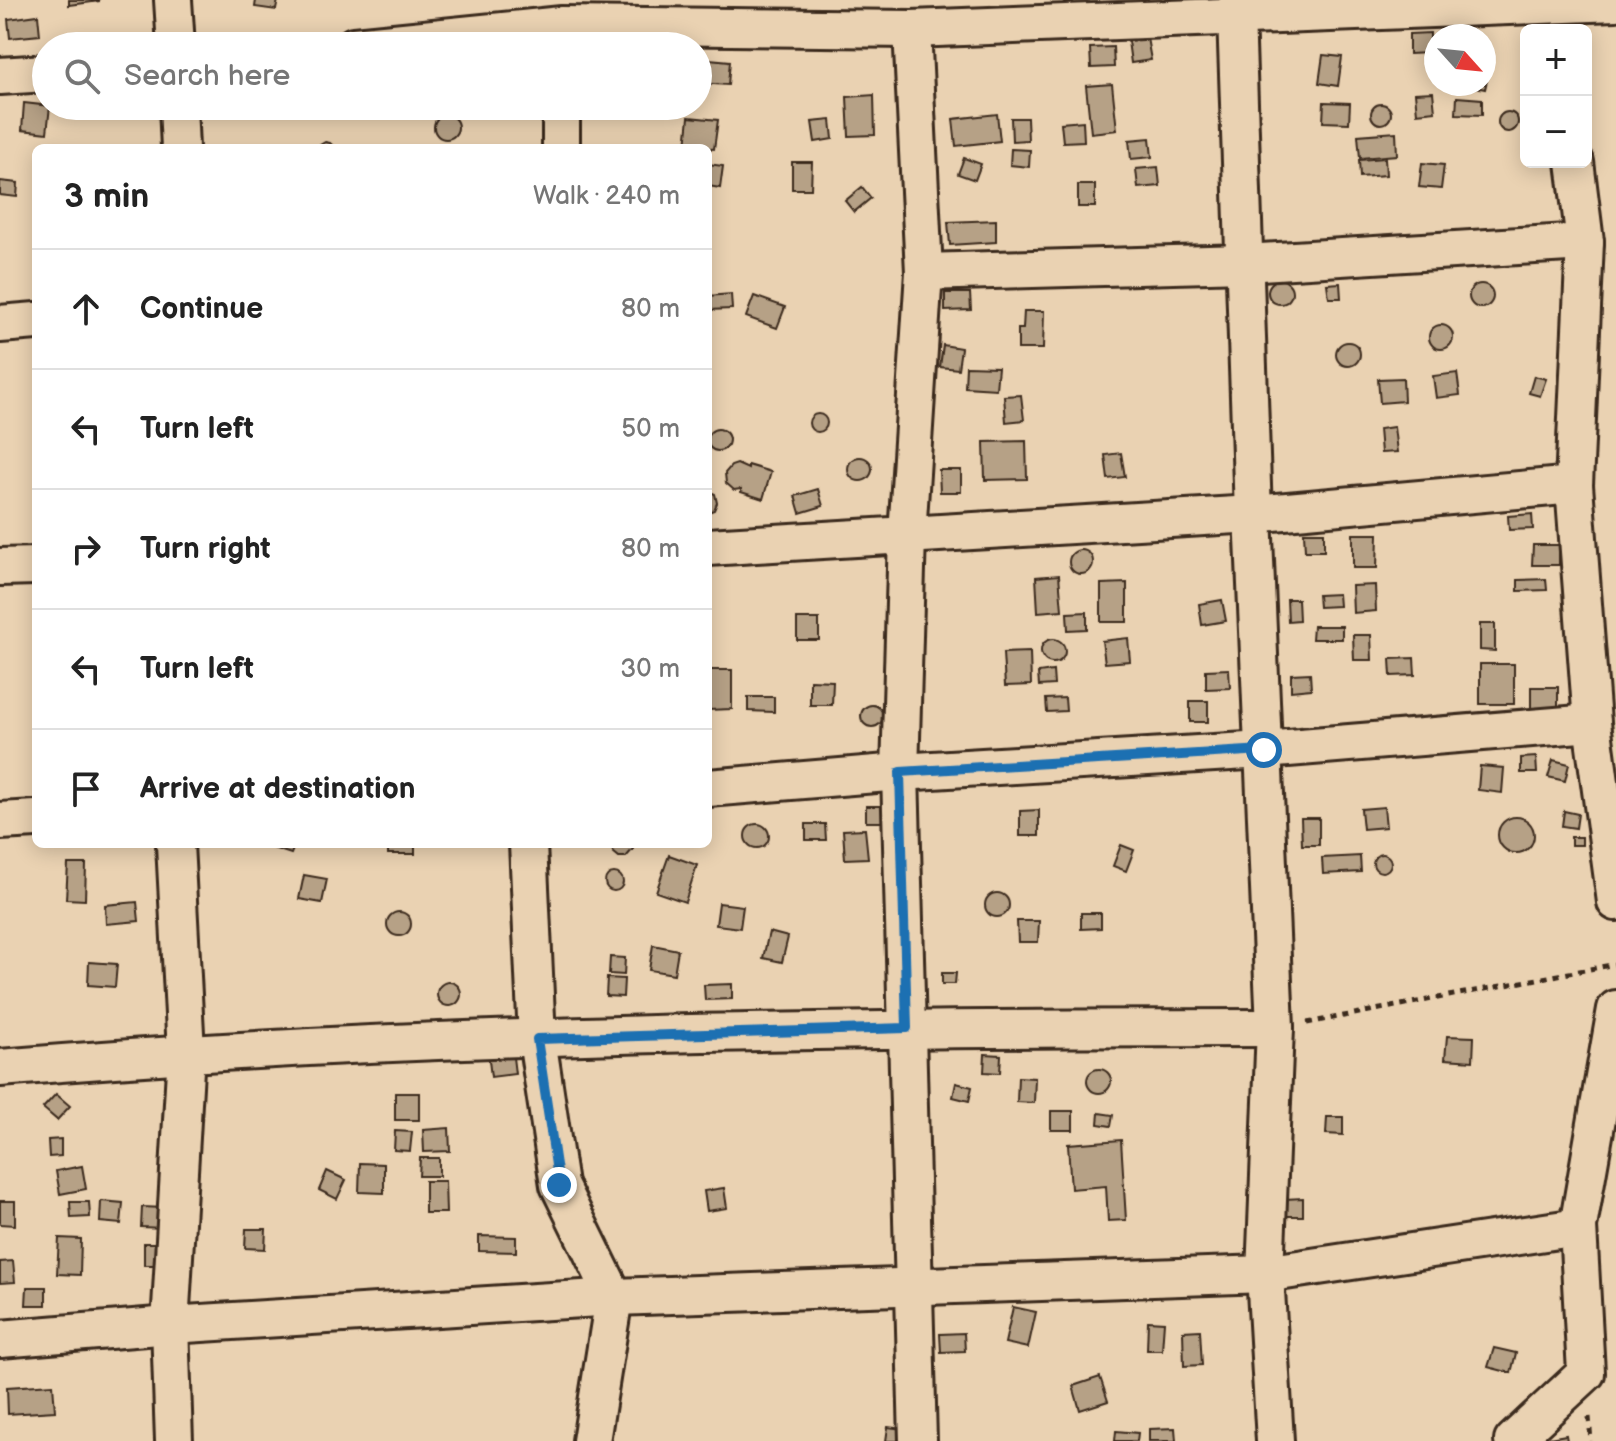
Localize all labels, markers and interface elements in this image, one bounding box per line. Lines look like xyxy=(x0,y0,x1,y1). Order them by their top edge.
north arrow xyxy=(1424,24,1496,96)
map controls xyxy=(1520,24,1592,168)
button: + xyxy=(1520,24,1592,96)
search box xyxy=(32,32,712,120)
icon: search xyxy=(60,54,104,98)
text: Search here xyxy=(124,58,290,94)
button: − xyxy=(1520,96,1592,168)
text: 3 min xyxy=(64,176,149,217)
text: Walk · 240 m xyxy=(533,181,680,212)
icon: ahead xyxy=(64,287,108,331)
text: Continue xyxy=(140,291,263,327)
text: 80 m xyxy=(621,294,680,325)
icon: left xyxy=(64,407,108,451)
text: Turn left xyxy=(140,411,254,447)
text: 50 m xyxy=(621,414,680,445)
icon: right xyxy=(64,527,108,571)
text: Turn right xyxy=(140,531,271,567)
text: 80 m xyxy=(621,534,680,565)
icon: left xyxy=(64,647,108,691)
text: Turn left xyxy=(140,651,254,687)
text: 30 m xyxy=(620,654,680,685)
route start xyxy=(1246,732,1282,768)
icon: arrive xyxy=(64,767,108,811)
text: Arrive at destination xyxy=(140,771,416,807)
route end xyxy=(541,1167,577,1203)

